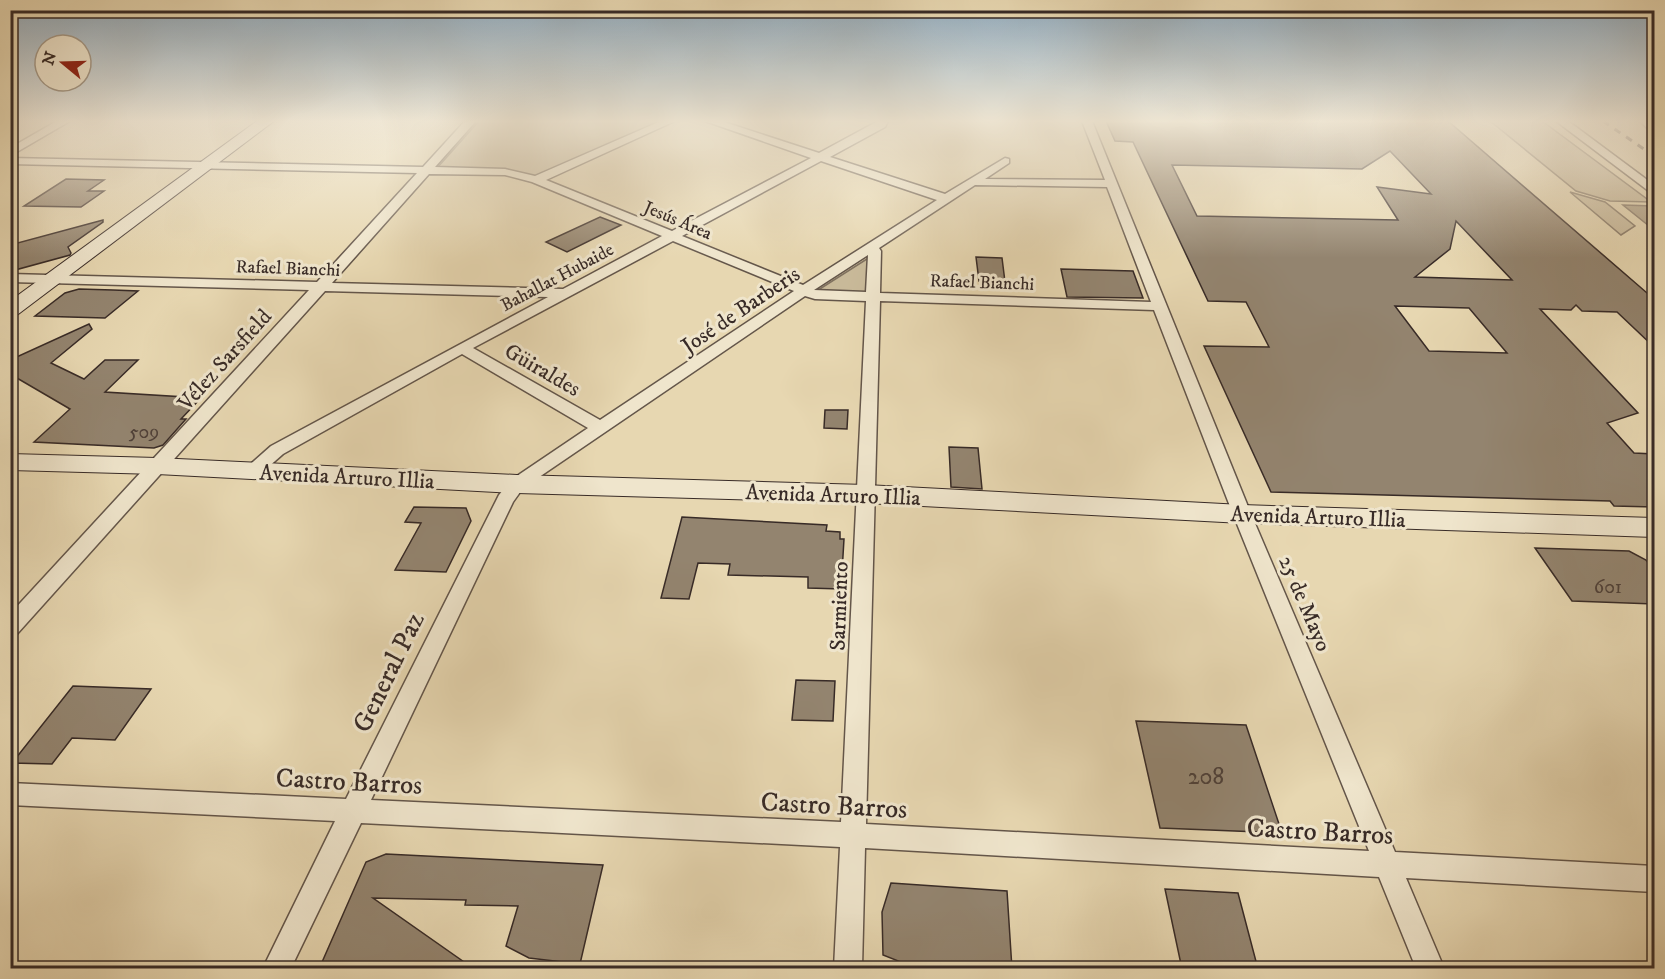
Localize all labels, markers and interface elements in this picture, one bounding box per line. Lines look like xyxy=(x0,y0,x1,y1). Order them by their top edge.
north arrow xyxy=(33,33,93,93)
text: N xyxy=(38,49,61,68)
street label: Jesús Área xyxy=(638,195,716,245)
street label: Bahallat Hubaide xyxy=(497,239,618,317)
street label: Rafael Bianchi xyxy=(235,256,341,282)
street label: José de Barberis xyxy=(675,261,805,361)
street label: Rafael Bianchi xyxy=(929,270,1035,296)
street label: Vélez Sarsfield xyxy=(172,304,278,417)
street label: Güiraldes xyxy=(499,338,585,403)
house number: 509 xyxy=(129,420,159,445)
street label: Avenida Arturo Illia xyxy=(259,459,436,496)
street label: Avenida Arturo Illia xyxy=(745,479,922,512)
street label: Avenida Arturo Illia xyxy=(1230,501,1407,534)
street label: 25 de Mayo xyxy=(1272,552,1337,656)
street label: Sarmiento xyxy=(824,561,855,651)
house number: 601 xyxy=(1594,575,1622,600)
street label: General Paz xyxy=(345,607,433,738)
street label: Castro Barros xyxy=(275,761,423,803)
house number: 208 xyxy=(1188,762,1224,792)
street label: Castro Barros xyxy=(760,785,908,827)
street label: Castro Barros xyxy=(1246,811,1394,853)

